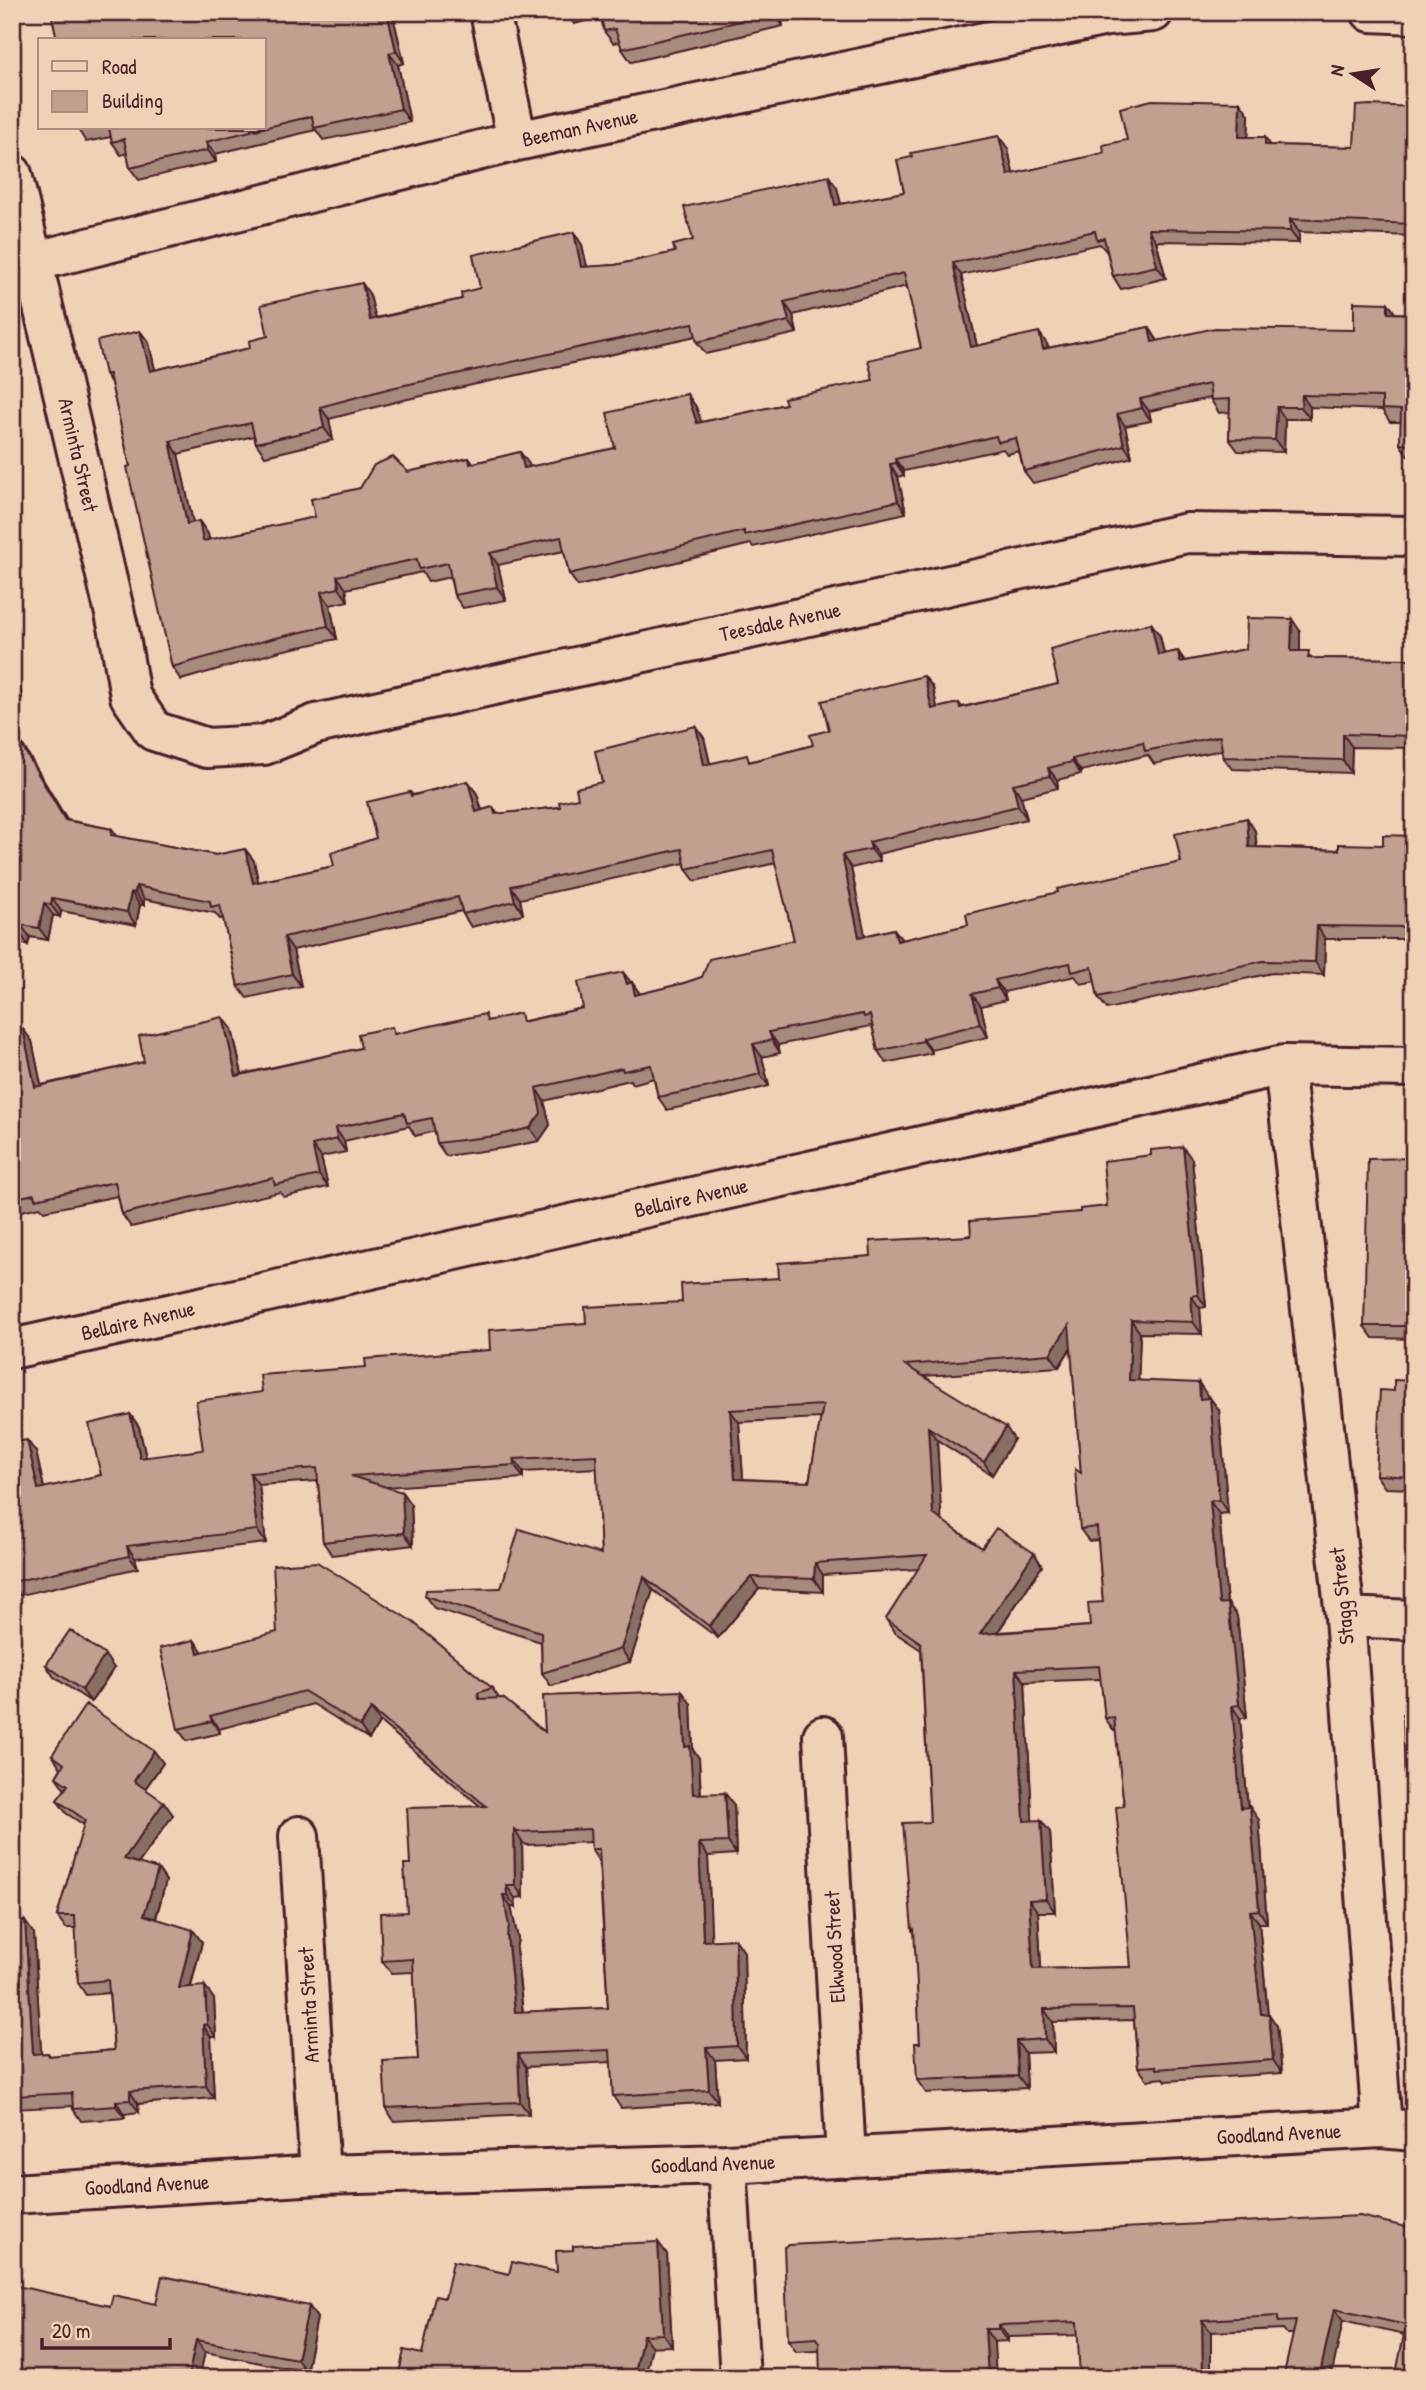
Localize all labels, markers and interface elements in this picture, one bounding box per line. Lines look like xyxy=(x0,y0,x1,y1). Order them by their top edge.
legend xyxy=(38,38,266,130)
north arrow xyxy=(1318,38,1388,108)
text: Road xyxy=(102,52,136,81)
text: N xyxy=(1323,63,1350,78)
text: Building xyxy=(102,86,163,115)
street label: Beeman Avenue xyxy=(519,101,640,154)
street label: Arminta Street xyxy=(51,395,106,515)
street label: Teesdale Avenue xyxy=(717,595,843,648)
street label: Bellaire Avenue xyxy=(631,1170,750,1225)
street label: Bellaire Avenue xyxy=(78,1293,197,1348)
street label: Stagg Street xyxy=(1322,1545,1361,1646)
street label: Elkwood Street xyxy=(817,1889,852,2004)
street label: Arminta Street xyxy=(291,1946,326,2064)
street label: Goodland Avenue xyxy=(1216,2116,1342,2151)
street label: Goodland Avenue xyxy=(650,2147,776,2180)
street label: Goodland Avenue xyxy=(84,2167,210,2202)
scale bar xyxy=(42,2306,170,2350)
text: 20 m xyxy=(52,2316,90,2345)

